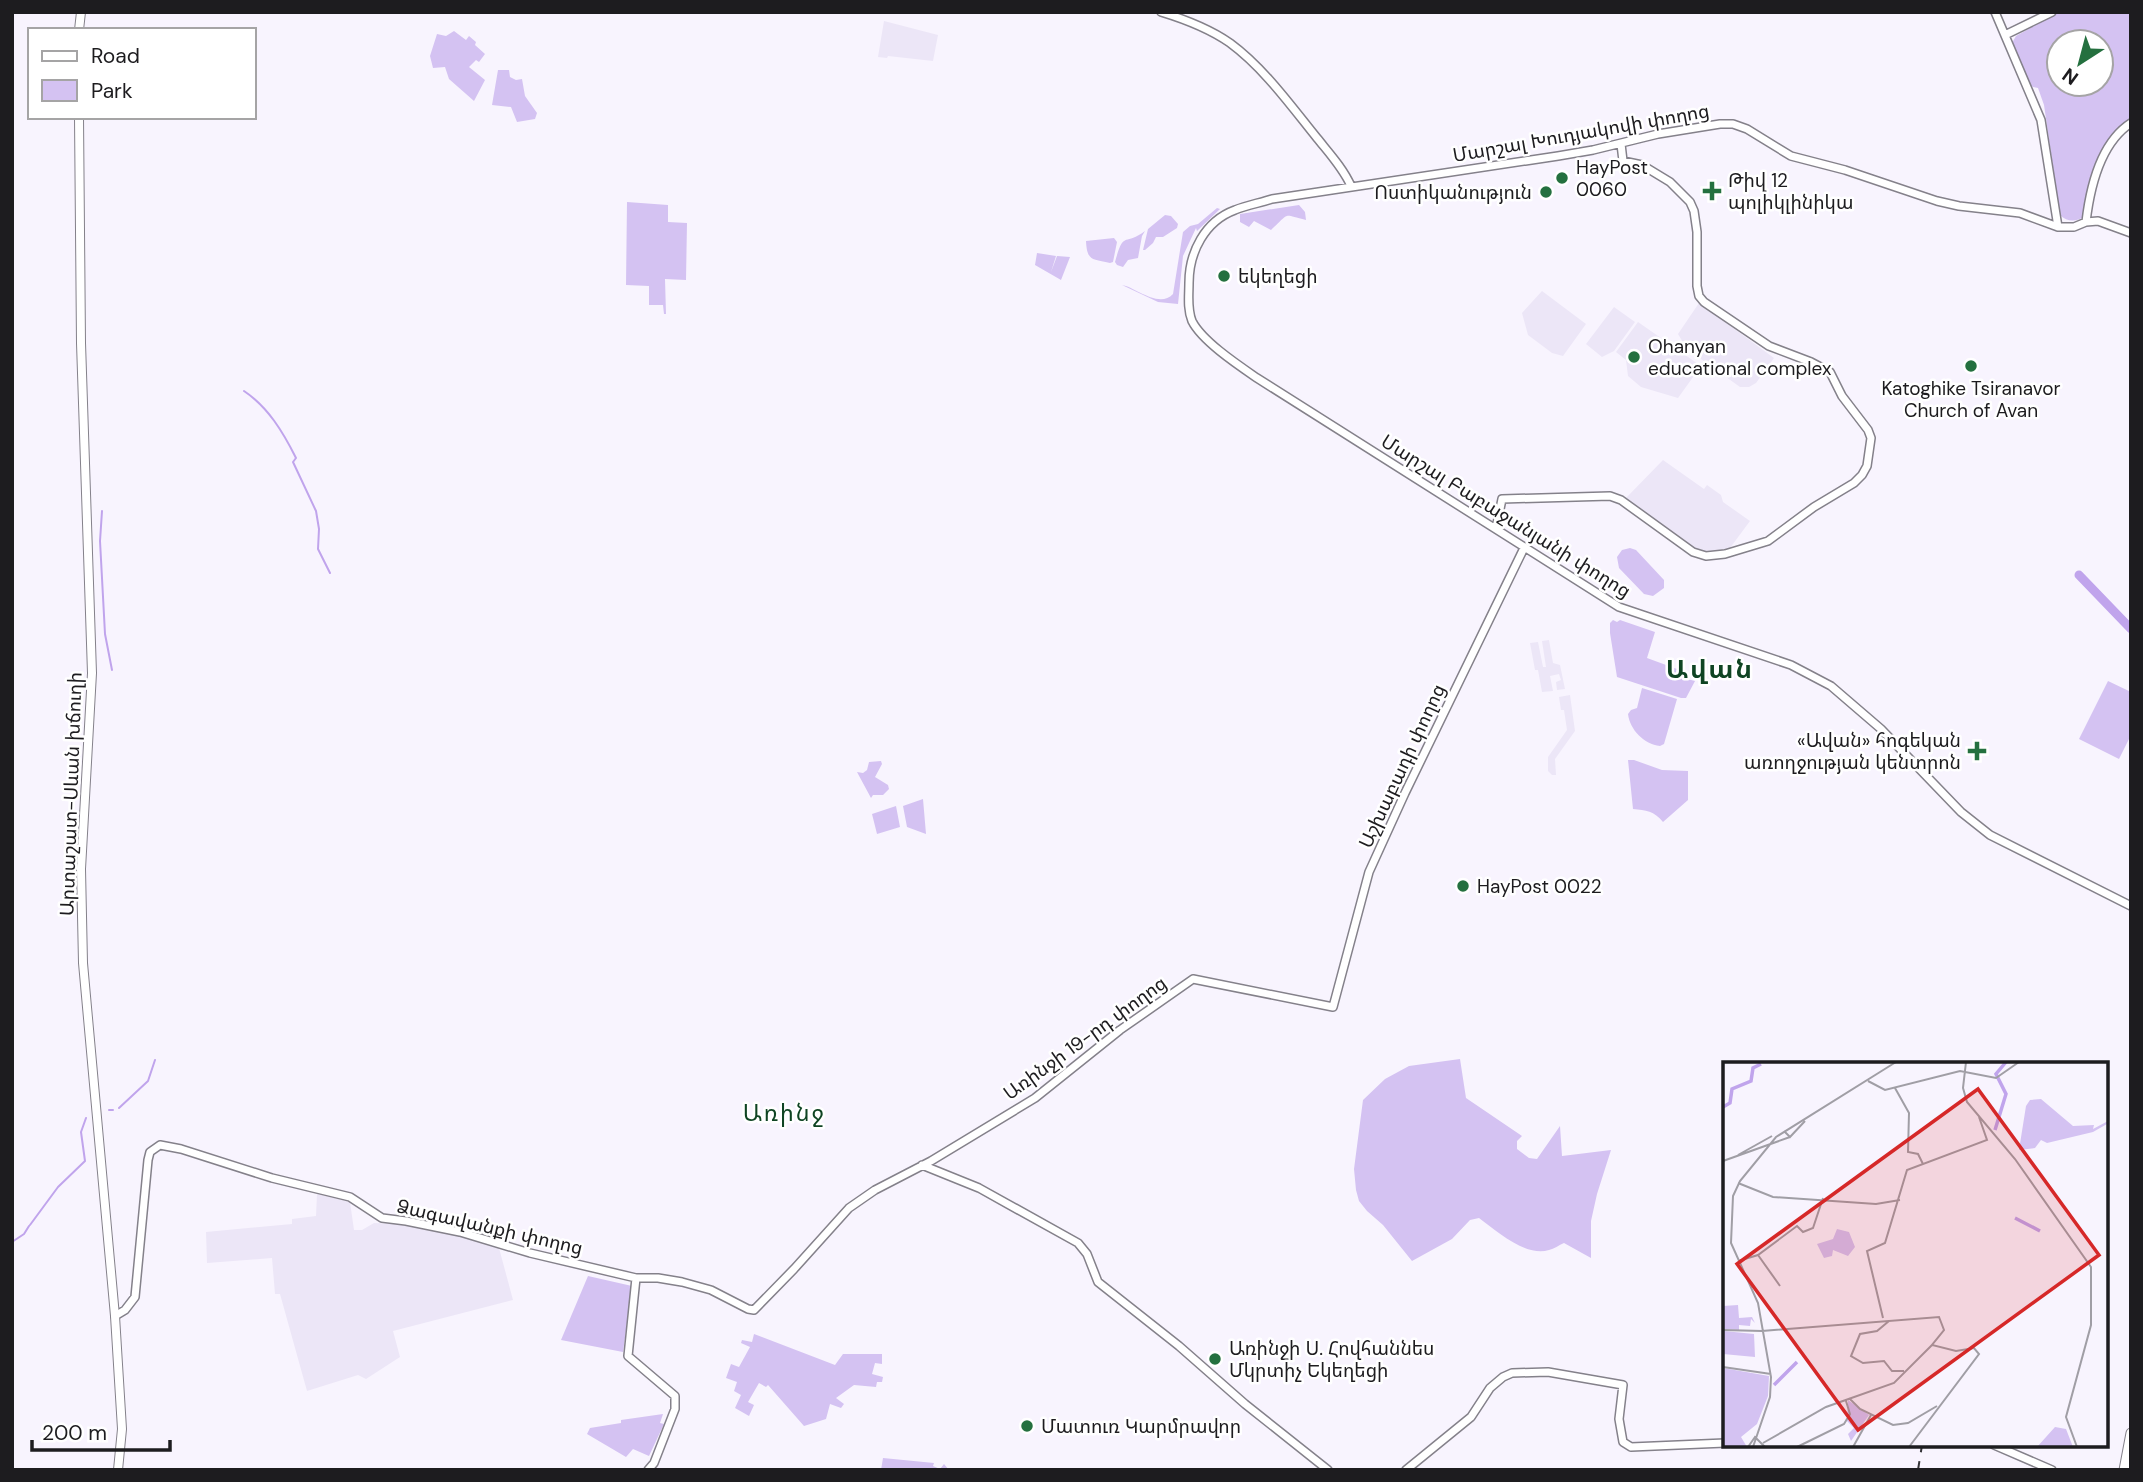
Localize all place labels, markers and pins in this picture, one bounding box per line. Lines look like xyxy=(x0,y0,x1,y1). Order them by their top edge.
place label: HayPost 0060 xyxy=(1576,155,1648,202)
place label: Թիվ 12 պոլիկլինիկա xyxy=(1728,168,1853,215)
marker: HayPost 0060 xyxy=(1554,170,1570,186)
place label: Ոստիկանություն xyxy=(1374,180,1532,205)
marker: Թիվ 12 պոլիկլինիկա xyxy=(1702,181,1722,201)
marker: Ոստիկանություն xyxy=(1538,184,1554,200)
place label: եկեղեցի xyxy=(1238,264,1317,289)
marker: եկեղեցի xyxy=(1216,268,1232,284)
place label: Ohanyan educational complex xyxy=(1648,334,1832,381)
marker: Ohanyan educational complex xyxy=(1626,349,1642,365)
marker: Katoghike Tsiranavor Church of Avan xyxy=(1963,358,1979,374)
place label: Katoghike Tsiranavor Church of Avan xyxy=(1881,376,2061,423)
place label: «Ավան» հոգեկան առողջության կենտրոն xyxy=(1744,728,1961,775)
marker: «Ավան» հոգեկան առողջության կենտրոն xyxy=(1967,741,1987,761)
place label: HayPost 0022 xyxy=(1477,874,1602,899)
marker: HayPost 0022 xyxy=(1455,878,1471,894)
place label: Առինջի Ս. Հովհաննես Մկրտիչ Եկեղեցի xyxy=(1229,1336,1434,1383)
marker: Առինջի Ս. Հովհաննես Մկրտիչ Եկեղեցի xyxy=(1207,1351,1223,1367)
place label: Մատուռ Կարմրավոր xyxy=(1041,1414,1241,1439)
marker: Մատուռ Կարմրավոր xyxy=(1019,1418,1035,1434)

